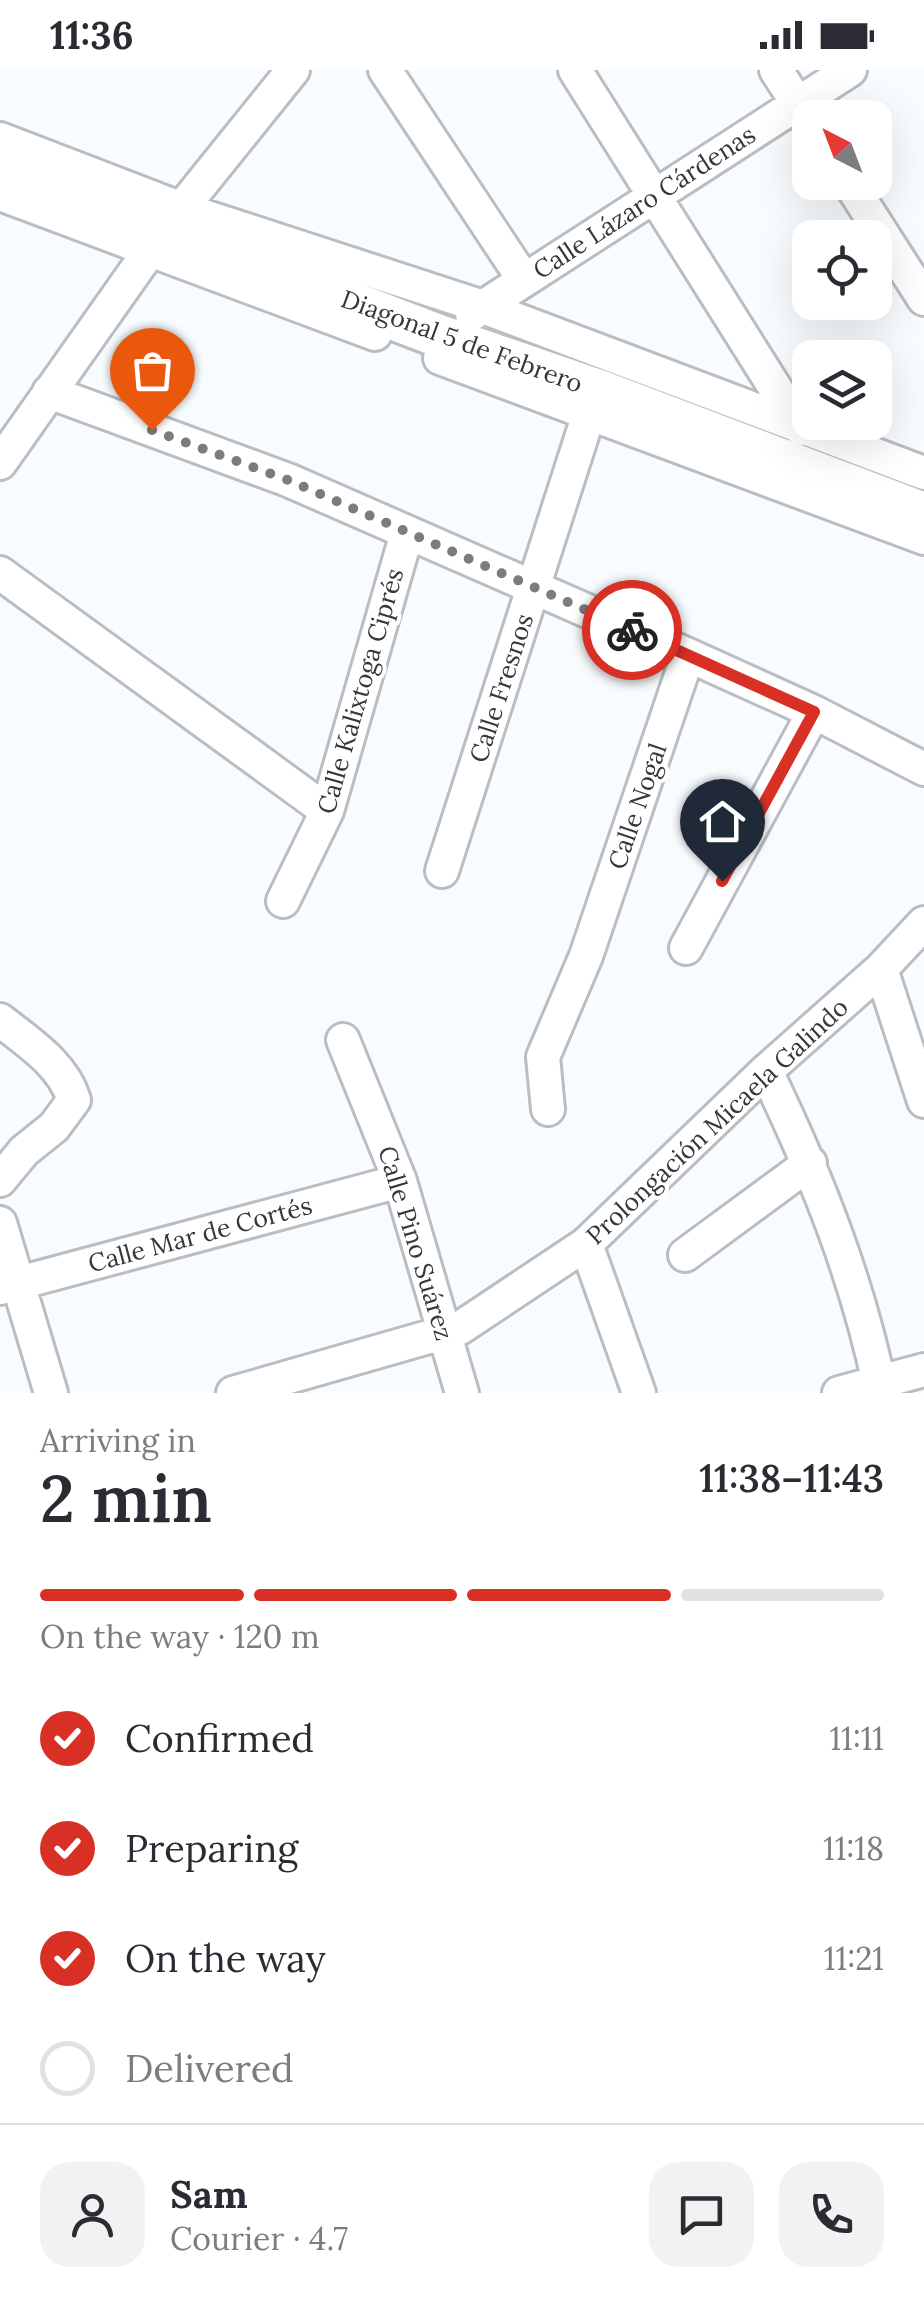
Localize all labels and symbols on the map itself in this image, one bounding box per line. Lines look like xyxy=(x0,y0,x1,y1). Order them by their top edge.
north arrow xyxy=(792,100,892,200)
street label: Calle Lázaro Cárdenas xyxy=(527,118,761,286)
street label: Diagonal 5 de Febrero xyxy=(337,282,587,400)
pin xyxy=(110,328,195,431)
street label: Calle Kalixtoga Ciprés xyxy=(310,565,410,817)
courier xyxy=(582,580,682,680)
street label: Calle Fresnos xyxy=(462,609,540,767)
street label: Calle Nogal xyxy=(601,739,673,873)
pin xyxy=(680,779,765,882)
street label: Prolongación Micaela Galindo xyxy=(579,991,855,1251)
street label: Calle Pino Suárez xyxy=(371,1142,461,1344)
street label: Calle Mar de Cortés xyxy=(85,1189,315,1279)

